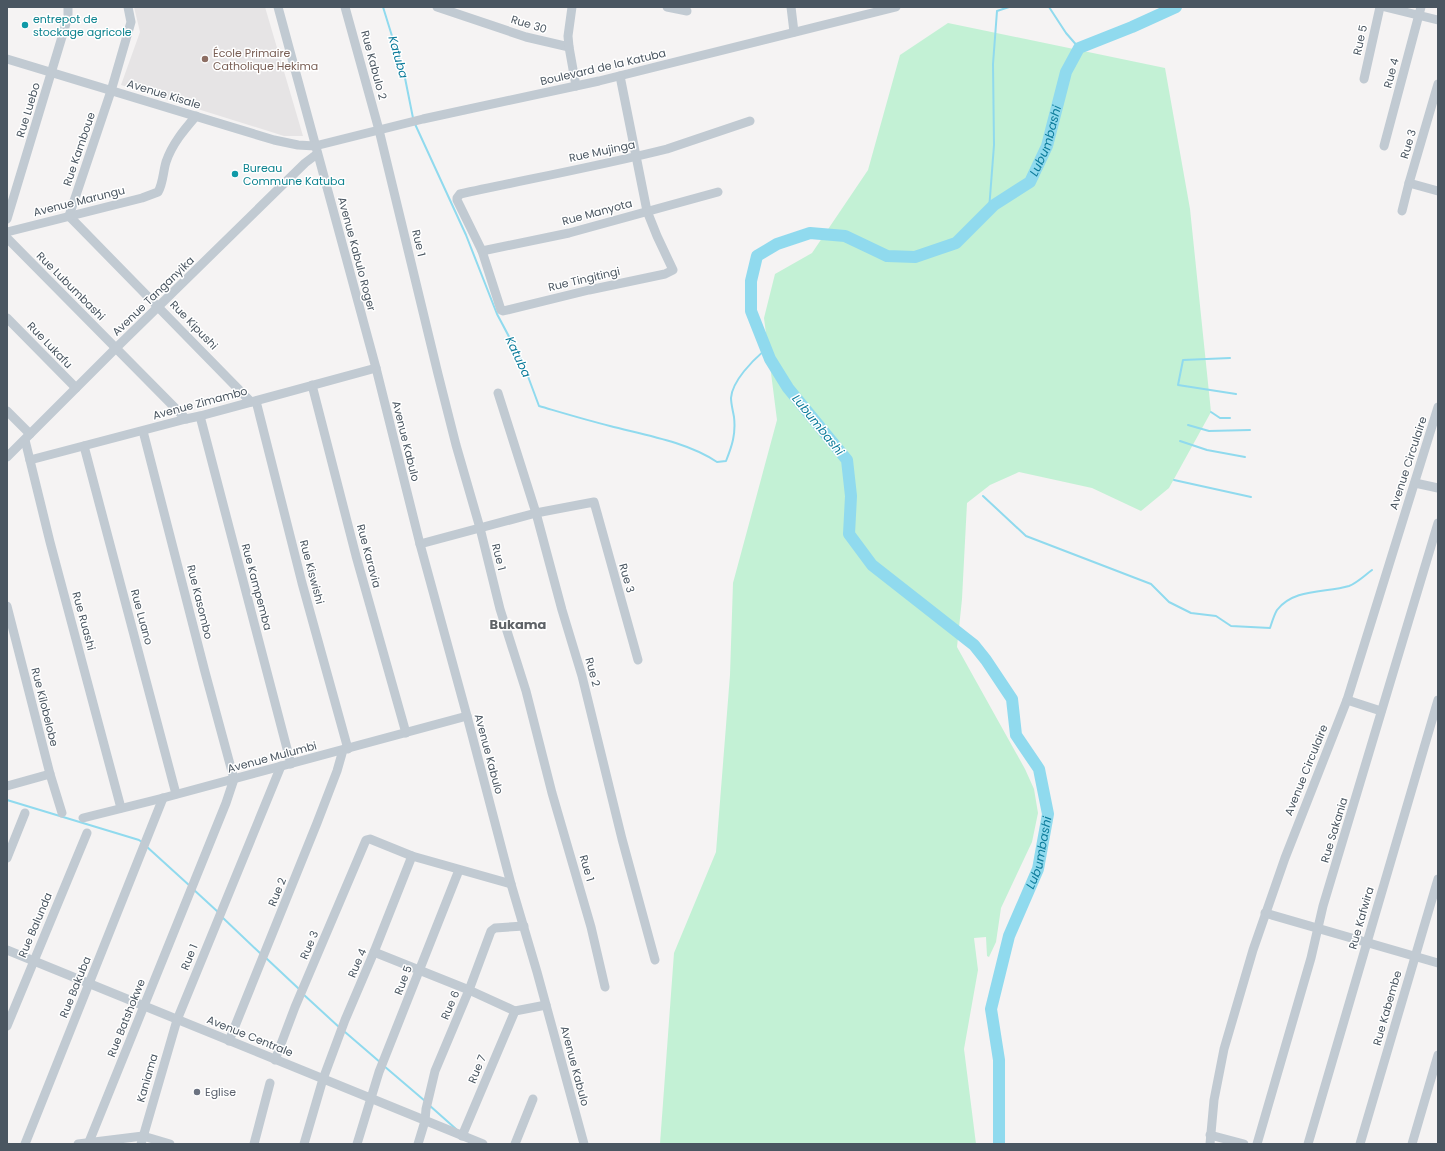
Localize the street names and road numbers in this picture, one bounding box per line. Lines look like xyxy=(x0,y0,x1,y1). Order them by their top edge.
street label: Rue 30 xyxy=(509,11,549,37)
street label: Rue 5 xyxy=(1349,23,1371,57)
street label: Rue Kabulo 2 xyxy=(357,29,391,101)
street label: Boulevard de la Katuba xyxy=(539,45,667,89)
street label: Rue 4 xyxy=(1379,56,1403,90)
street label: Avenue Kisale xyxy=(125,75,203,113)
street label: Rue Luebo xyxy=(12,81,44,139)
street label: Rue Kamboue xyxy=(59,110,99,188)
street label: Rue 3 xyxy=(1396,127,1420,161)
street label: Rue Mujinga xyxy=(567,136,637,166)
street label: Avenue Marungu xyxy=(32,182,126,220)
street label: Avenue Kabulo Roger xyxy=(334,195,380,313)
street label: Rue Manyota xyxy=(560,195,634,229)
street label: Rue 1 xyxy=(408,228,430,258)
street label: Rue Lubumbashi xyxy=(33,248,109,324)
street label: Avenue Tanganyika xyxy=(108,253,198,339)
street label: Rue Tingitingi xyxy=(547,263,622,295)
street label: Rue Kipushi xyxy=(166,297,222,353)
street label: Rue Lukafu xyxy=(24,318,76,372)
street label: Avenue Zimambo xyxy=(151,383,249,423)
street label: Avenue Kabulo xyxy=(388,399,424,483)
street label: Avenue Circulaire xyxy=(1385,414,1431,512)
street label: Rue Karavia xyxy=(353,522,385,590)
street label: Rue Kiswishi xyxy=(296,538,328,606)
street label: Rue Kampemba xyxy=(238,542,276,632)
street label: Rue 1 xyxy=(488,542,510,572)
street label: Rue 3 xyxy=(615,561,639,595)
street label: Rue Kasombo xyxy=(183,563,217,641)
street label: Rue Luano xyxy=(127,587,157,647)
street label: Rue Ruashi xyxy=(68,590,100,652)
street label: Rue 2 xyxy=(581,656,605,688)
street label: Rue Kilobelobe xyxy=(27,666,63,748)
street label: Avenue Kabulo xyxy=(471,712,507,796)
street label: Avenue Circulaire xyxy=(1280,722,1332,818)
street label: Avenue Mulumbi xyxy=(226,737,319,777)
street label: Rue Sakania xyxy=(1316,795,1352,865)
street label: Rue 1 xyxy=(576,853,598,883)
street label: Rue 2 xyxy=(264,875,290,909)
street label: Rue Kafwira xyxy=(1344,885,1378,951)
street label: Rue Balunda xyxy=(14,890,56,960)
street label: Rue 3 xyxy=(296,928,322,962)
street label: Rue 1 xyxy=(177,941,201,973)
street label: Rue 4 xyxy=(344,946,370,980)
street label: Rue Bakuba xyxy=(55,954,95,1020)
street label: Rue 5 xyxy=(390,963,416,997)
street label: Rue Kabembe xyxy=(1369,968,1405,1047)
street label: Rue Batshokwe xyxy=(103,976,149,1059)
street label: Rue 6 xyxy=(437,988,463,1022)
street label: Avenue Centrale xyxy=(205,1011,296,1061)
street label: Avenue Kabulo xyxy=(557,1024,593,1108)
street label: Kaniama xyxy=(132,1052,162,1104)
street label: Rue 7 xyxy=(464,1052,490,1086)

